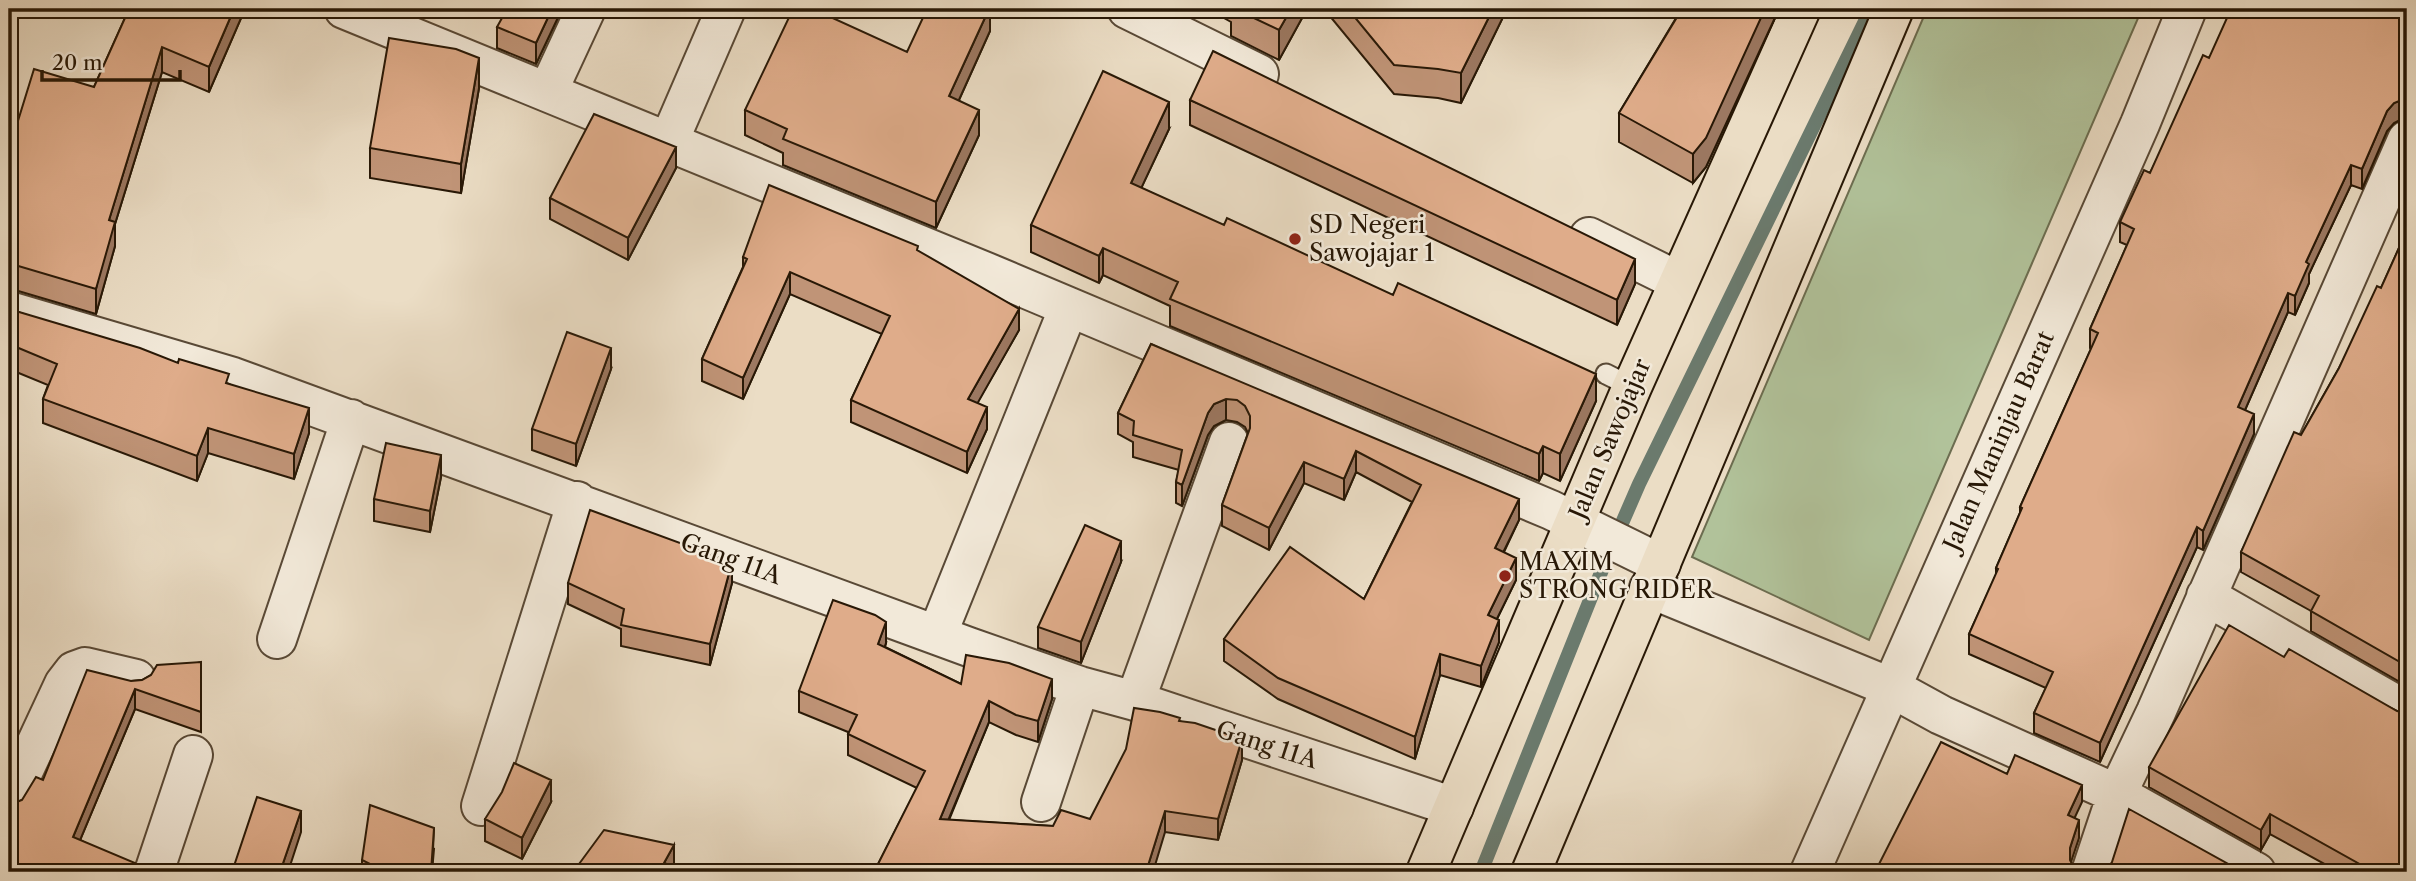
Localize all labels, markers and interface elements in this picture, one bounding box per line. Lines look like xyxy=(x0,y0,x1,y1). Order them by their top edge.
scale bar xyxy=(42,38,180,82)
text: 20 m xyxy=(52,50,103,75)
place label: SD Negeri Sawojajar 1 xyxy=(1309,210,1434,267)
marker: SD Negeri Sawojajar 1 xyxy=(1287,231,1303,247)
street label: Jalan Maninjau Barat xyxy=(1935,326,2060,559)
street label: Jalan Sawojajar xyxy=(1561,354,1656,527)
street label: Gang 11A xyxy=(677,527,787,591)
place label: MAXIM STRONG RIDER xyxy=(1519,547,1715,604)
marker: MAXIM STRONG RIDER xyxy=(1497,568,1513,584)
street label: Gang 11A xyxy=(1213,714,1323,775)

